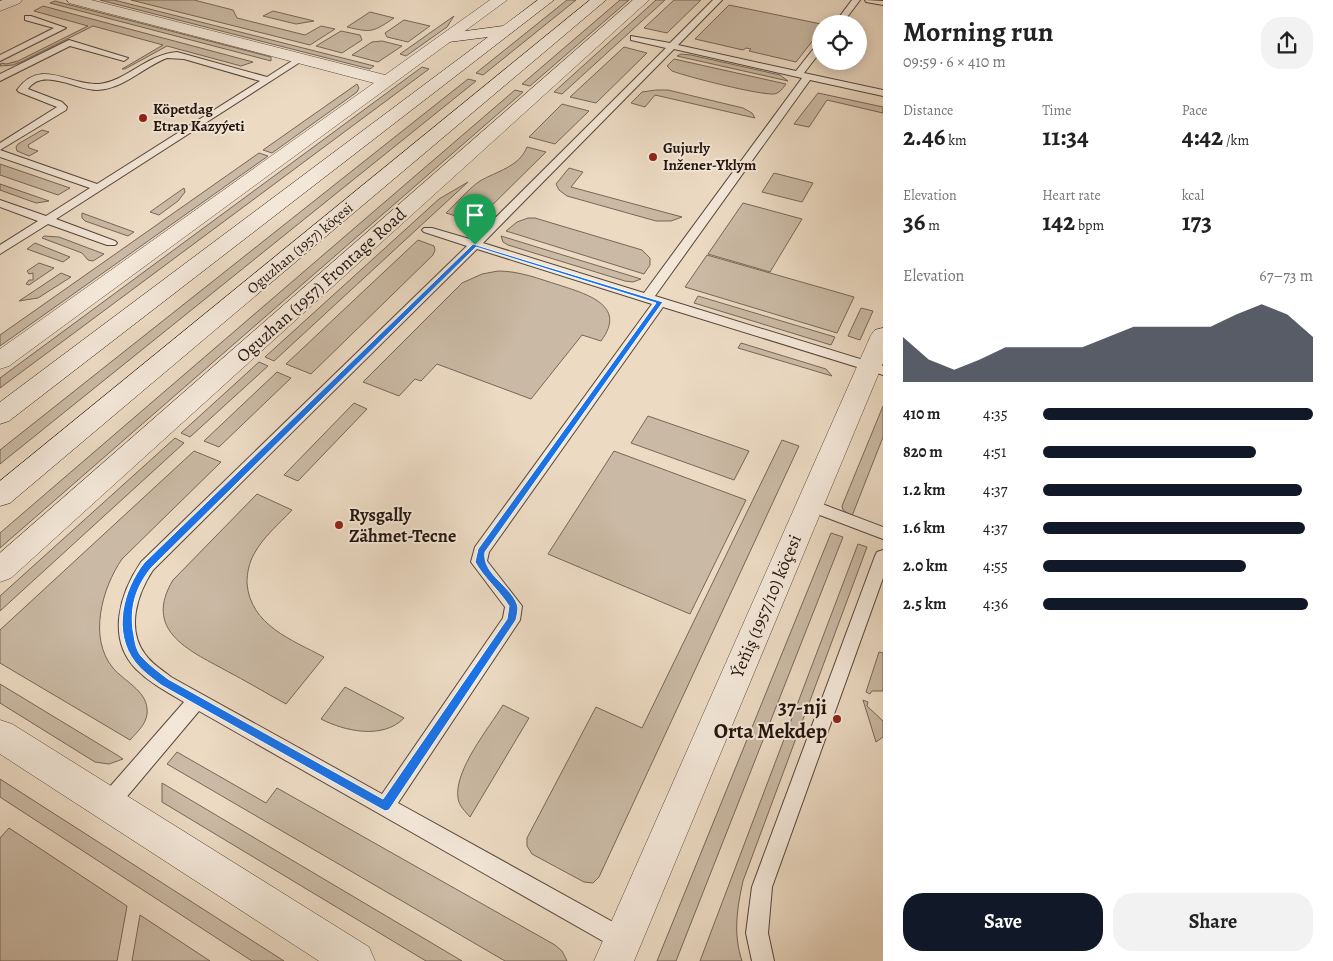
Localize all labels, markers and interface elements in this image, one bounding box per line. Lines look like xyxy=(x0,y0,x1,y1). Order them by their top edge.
text: Morning run xyxy=(903,13,1053,51)
map controls xyxy=(812,15,867,70)
button: locate xyxy=(812,15,867,70)
button: share xyxy=(1261,17,1313,69)
text: 09:59 · 6 × 410 m xyxy=(903,51,1006,73)
place label: Köpetdag Etrap Kazyýeti xyxy=(153,99,245,136)
text: Distance xyxy=(903,101,953,120)
text: Time xyxy=(1042,101,1071,120)
text: Pace xyxy=(1182,101,1208,120)
marker: Köpetdag Etrap Kazyýeti xyxy=(137,112,149,124)
text: 2.46 xyxy=(903,120,945,154)
text: 11:34 xyxy=(1042,120,1089,154)
text: 4:42 xyxy=(1182,120,1223,154)
text: km xyxy=(945,131,967,150)
text: /km xyxy=(1223,131,1249,150)
place label: Gujurly Inžener-Yklym xyxy=(663,138,757,175)
marker: Gujurly Inžener-Yklym xyxy=(647,151,659,163)
text: Elevation xyxy=(903,186,957,205)
text: Heart rate xyxy=(1042,186,1101,205)
text: kcal xyxy=(1182,186,1204,205)
pin xyxy=(454,194,496,245)
street label: Oguzhan (1957) köçesi xyxy=(243,198,357,298)
icon: arrive xyxy=(461,201,489,229)
street label: Oguzhan (1957) Frontage Road xyxy=(231,202,411,368)
text: 36 xyxy=(903,205,925,239)
text: 142 xyxy=(1042,205,1075,239)
text: 173 xyxy=(1182,205,1212,239)
text: m xyxy=(925,216,940,235)
text: bpm xyxy=(1075,216,1104,235)
text: Elevation xyxy=(903,265,964,287)
text: 67–73 m xyxy=(1259,265,1313,287)
text: 410 m xyxy=(903,403,941,425)
text: 4:35 xyxy=(983,403,1008,425)
text: 820 m xyxy=(903,441,943,463)
text: 4:51 xyxy=(983,441,1006,463)
text: 1.2 km xyxy=(903,479,945,501)
text: 4:37 xyxy=(983,479,1007,501)
place label: Rysgally Zähmet-Tecne xyxy=(349,503,456,548)
text: 1.6 km xyxy=(903,517,945,539)
text: 4:37 xyxy=(983,517,1007,539)
marker: Rysgally Zähmet-Tecne xyxy=(333,519,345,531)
street label: Ýeňiş (1957/10) köçesi xyxy=(725,531,807,682)
text: 2.0 km xyxy=(903,555,948,577)
text: 4:55 xyxy=(983,555,1008,577)
text: 2.5 km xyxy=(903,593,946,615)
text: 4:36 xyxy=(983,593,1008,615)
place label: 37-nji Orta Mekdep xyxy=(714,693,827,745)
marker: 37-nji Orta Mekdep xyxy=(831,713,843,725)
button: Save xyxy=(903,893,1103,951)
button: Share xyxy=(1113,893,1313,951)

